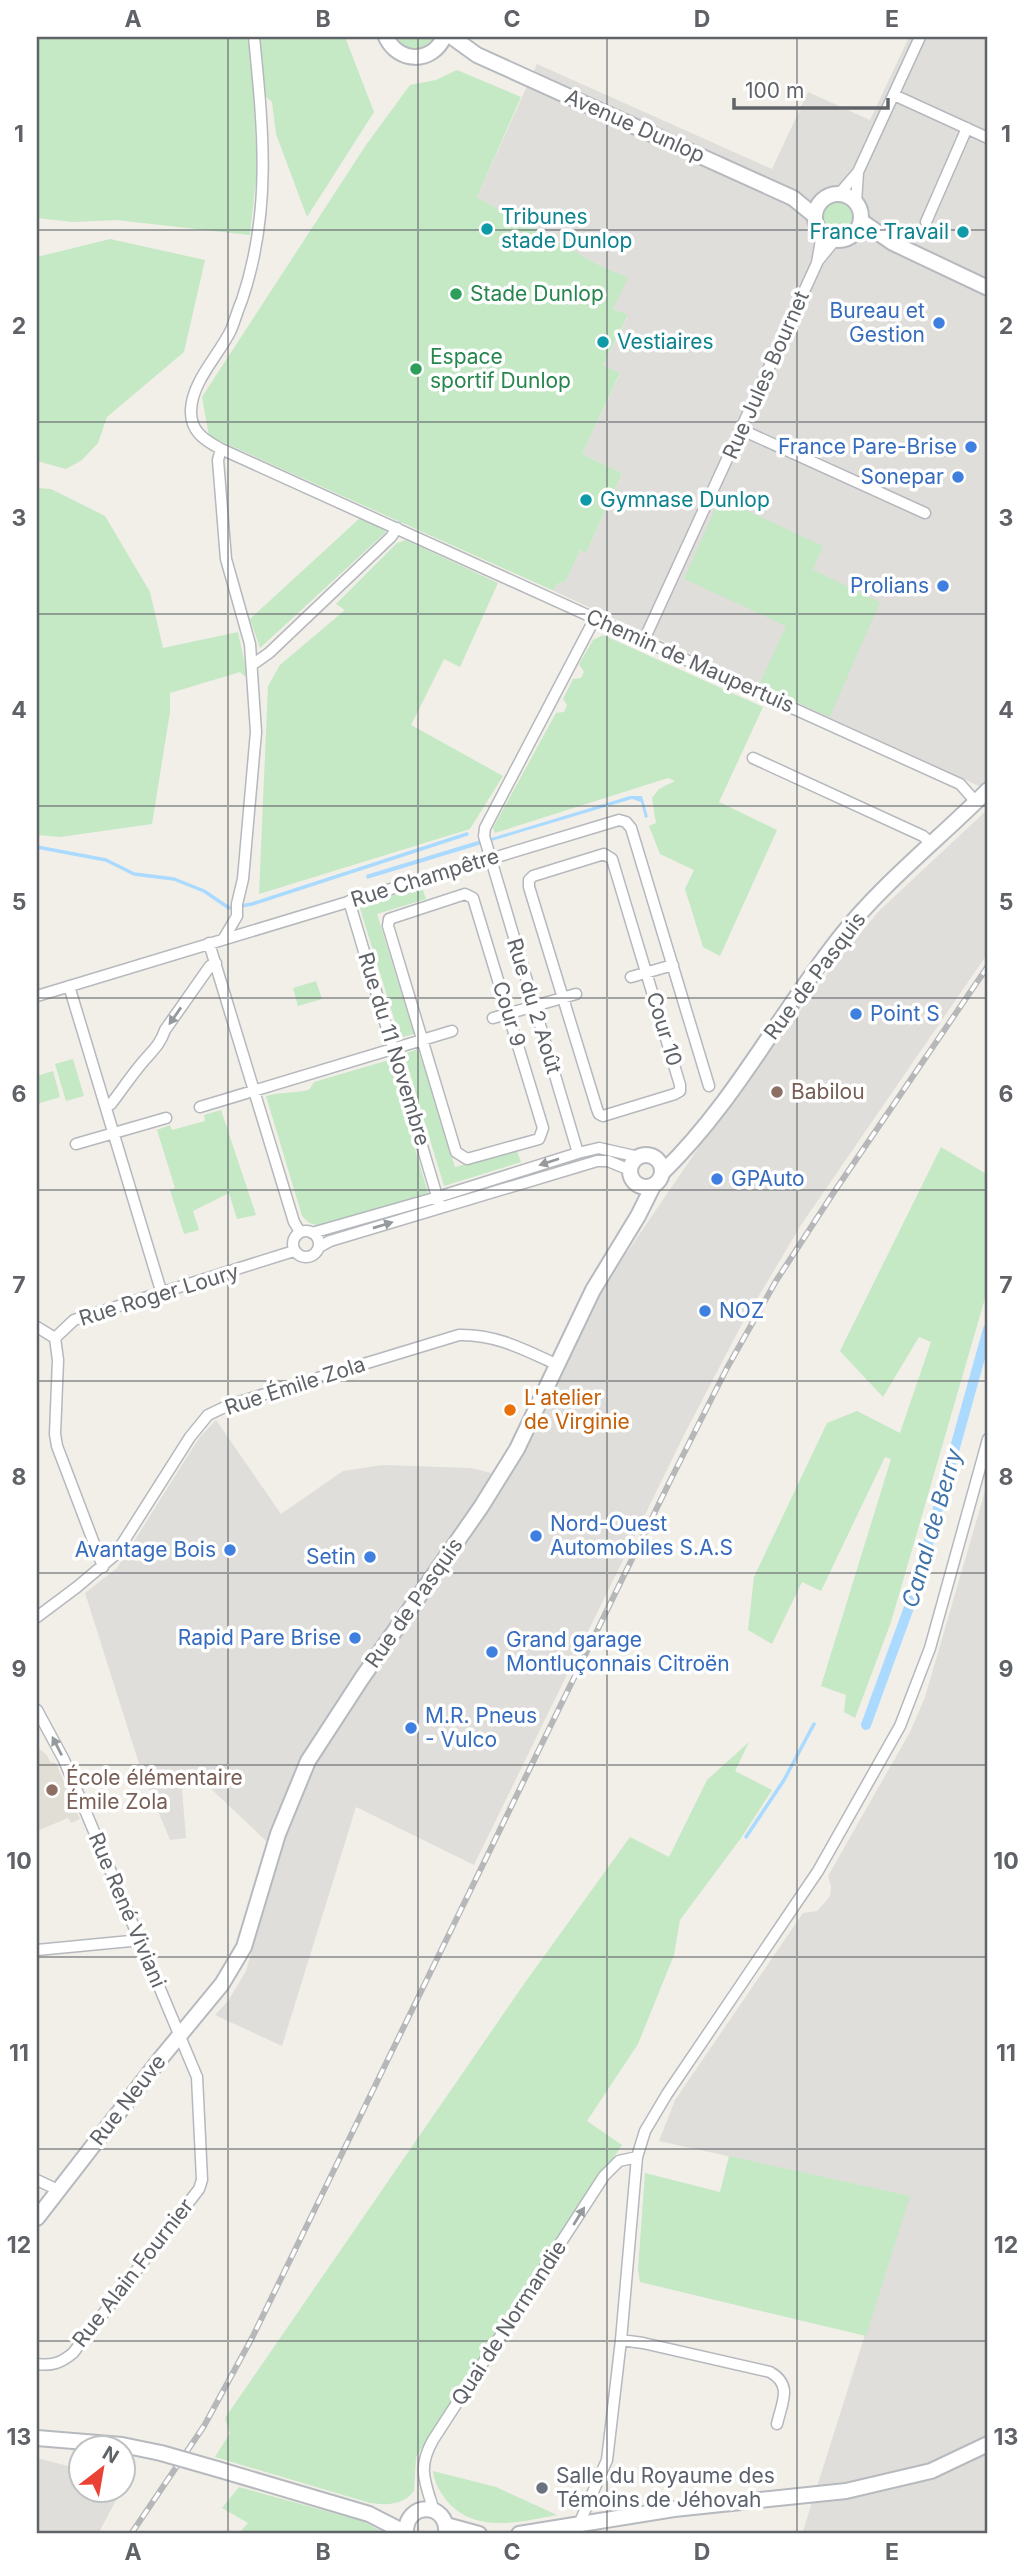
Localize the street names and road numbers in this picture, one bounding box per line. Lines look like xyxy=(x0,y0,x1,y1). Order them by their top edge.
street label: Avenue Dunlop xyxy=(562,84,709,168)
street label: Rue Jules Bournet xyxy=(717,287,814,463)
street label: Chemin de Maupertuis xyxy=(582,603,798,718)
street label: Rue Champêtre xyxy=(348,843,502,912)
street label: Rue de Pasquis xyxy=(759,907,871,1044)
street label: Rue du 2 Août xyxy=(502,935,567,1077)
street label: Rue du 11 Novembre xyxy=(353,949,436,1149)
street label: Cour 9 xyxy=(488,978,531,1050)
street label: Cour 10 xyxy=(641,989,688,1069)
street label: Rue Roger Loury xyxy=(76,1258,242,1331)
street label: Rue Émile Zola xyxy=(221,1350,368,1420)
street label: Rue de Pasquis xyxy=(360,1533,468,1672)
street label: Rue René Viviani xyxy=(84,1829,171,1991)
street label: Rue Neuve xyxy=(84,2049,171,2150)
street label: Rue Alain Fournier xyxy=(67,2193,198,2352)
street label: Quai de Normandie xyxy=(446,2236,571,2410)

